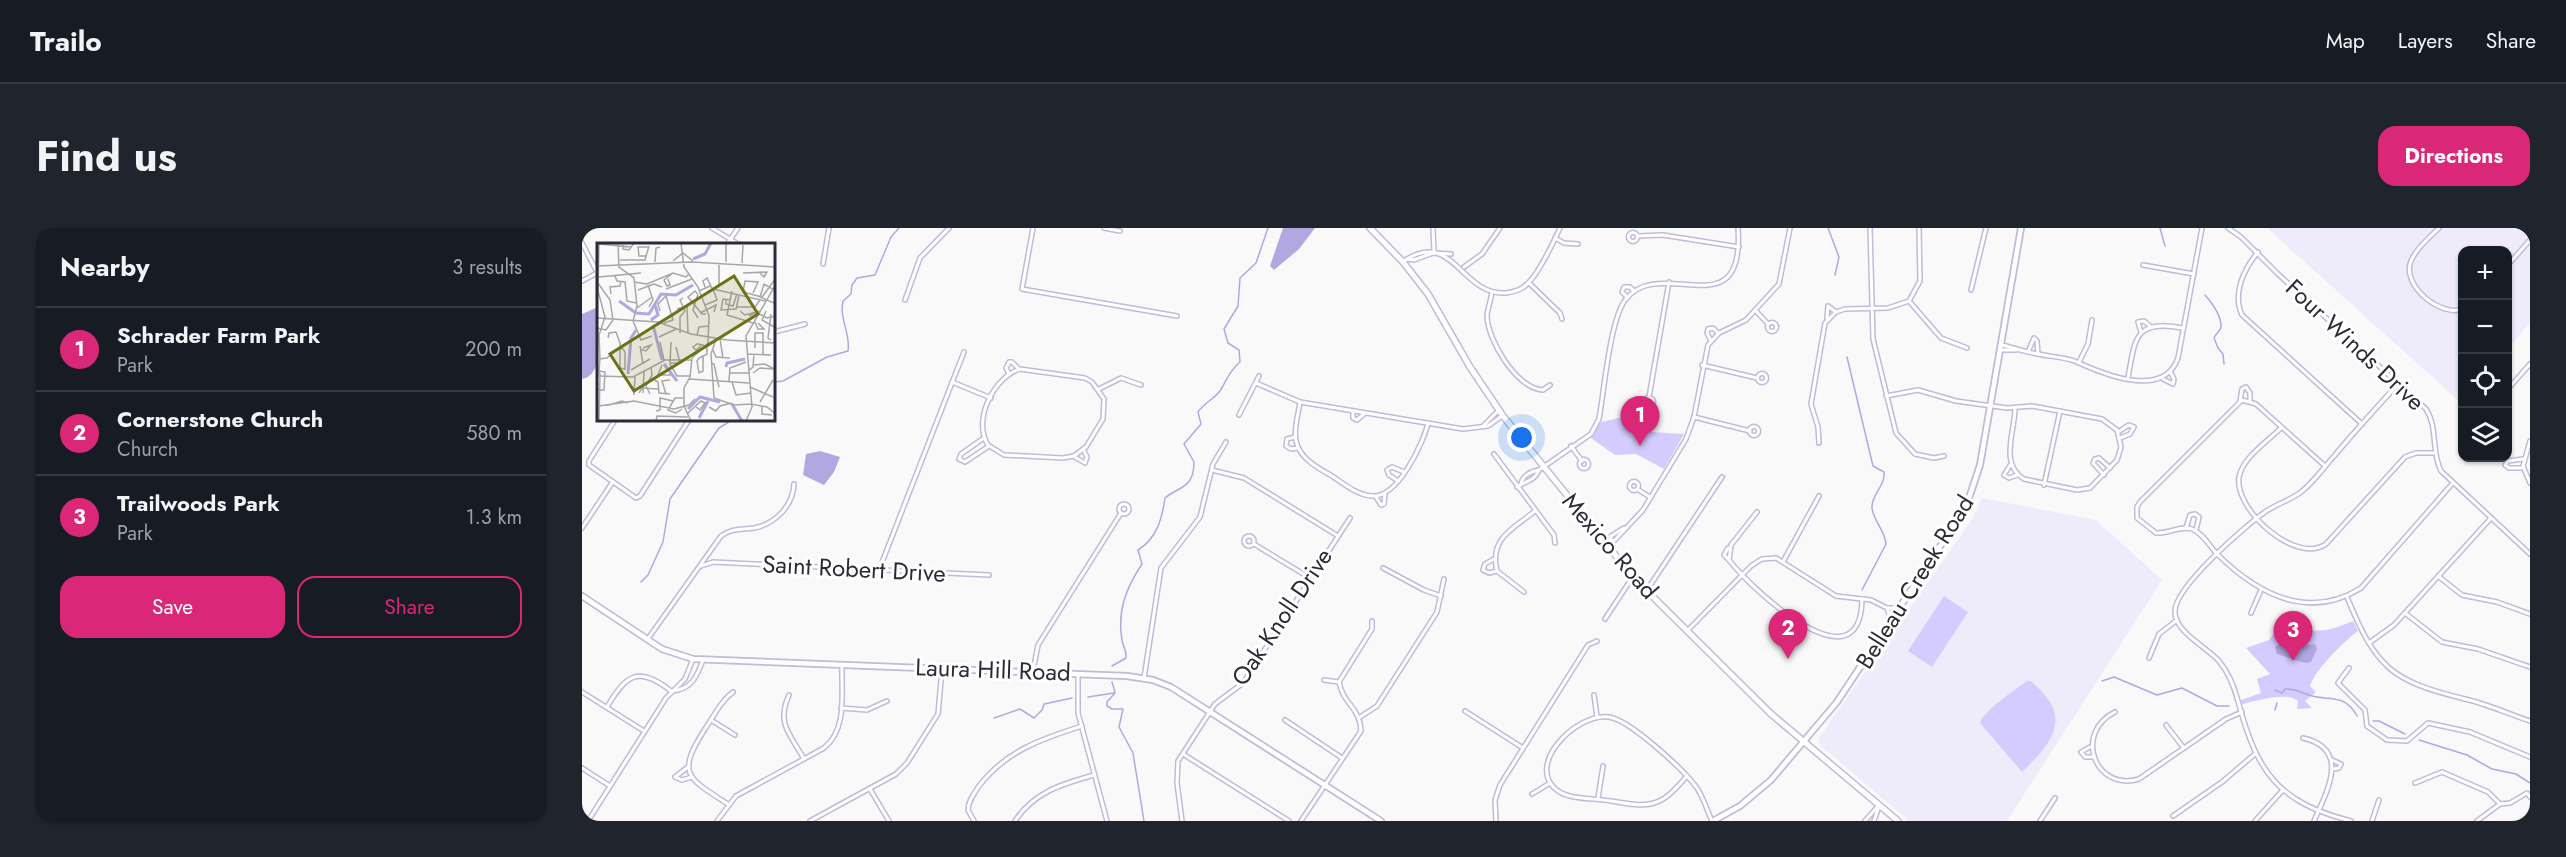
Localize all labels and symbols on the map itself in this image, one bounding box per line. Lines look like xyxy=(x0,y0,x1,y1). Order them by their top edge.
inset map xyxy=(597,243,776,422)
street label: Four Winds Drive xyxy=(2278,271,2433,418)
pin: 1 xyxy=(1620,396,1660,446)
your location xyxy=(1507,423,1536,452)
street label: Mexico Road xyxy=(1554,485,1667,607)
street label: Belleau Creek Road xyxy=(1847,488,1982,675)
street label: Oak Knoll Drive xyxy=(1223,541,1341,692)
street label: Saint Robert Drive xyxy=(761,546,947,591)
pin: 2 xyxy=(1768,610,1808,659)
pin: 3 xyxy=(2274,612,2312,661)
street label: Laura Hill Road xyxy=(915,649,1071,690)

